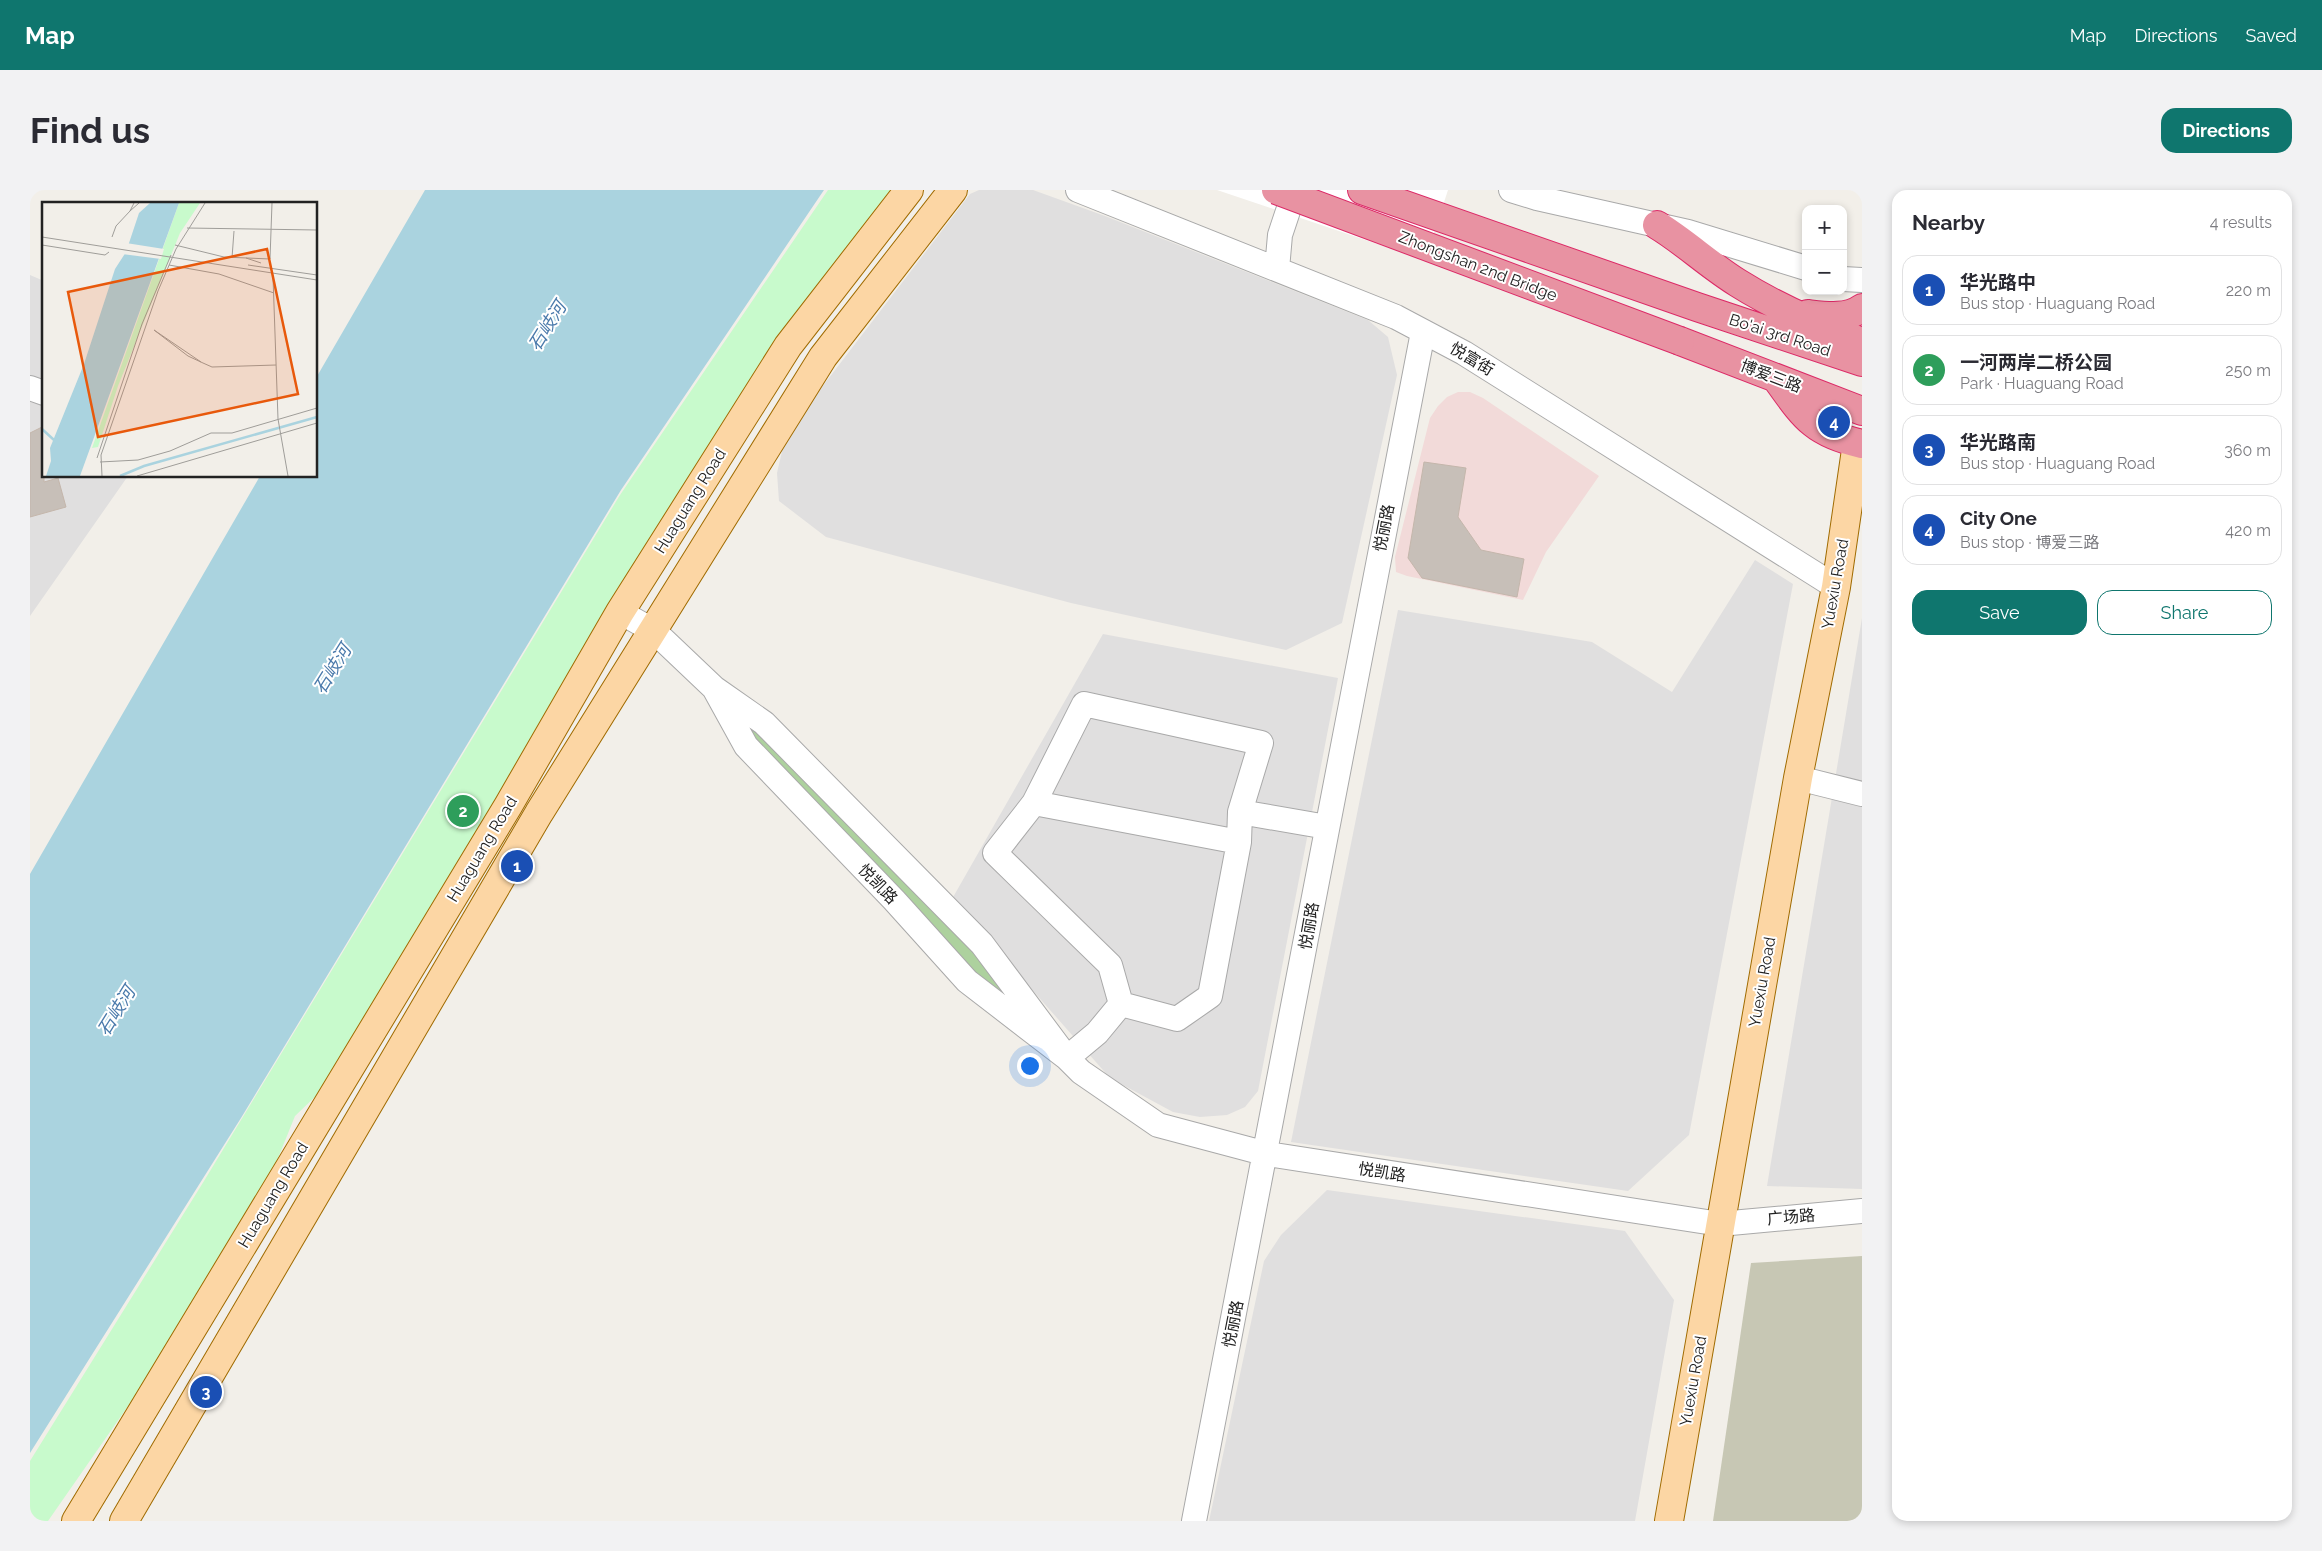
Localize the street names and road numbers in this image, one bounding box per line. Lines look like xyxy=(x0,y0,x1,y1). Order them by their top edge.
street label: Zhongshan 2nd Bridge xyxy=(1396,227,1560,305)
street label: Bo'ai 3rd Road xyxy=(1727,310,1833,360)
street label: 悦富街 xyxy=(1447,338,1497,380)
street label: 博爱三路 xyxy=(1738,356,1804,396)
street label: Huaguang Road xyxy=(650,445,730,557)
street label: 悦丽路 xyxy=(1370,503,1398,553)
street label: Yuexiu Road xyxy=(1818,537,1852,631)
street label: Huaguang Road xyxy=(443,793,521,905)
street label: 悦凯路 xyxy=(854,860,902,908)
street label: 悦丽路 xyxy=(1295,901,1323,951)
street label: Yuexiu Road xyxy=(1745,935,1779,1029)
street label: Huaguang Road xyxy=(234,1139,312,1251)
street label: 悦凯路 xyxy=(1357,1159,1407,1185)
street label: 广场路 xyxy=(1766,1205,1816,1229)
street label: 悦丽路 xyxy=(1219,1299,1247,1349)
street label: Yuexiu Road xyxy=(1676,1334,1710,1428)

